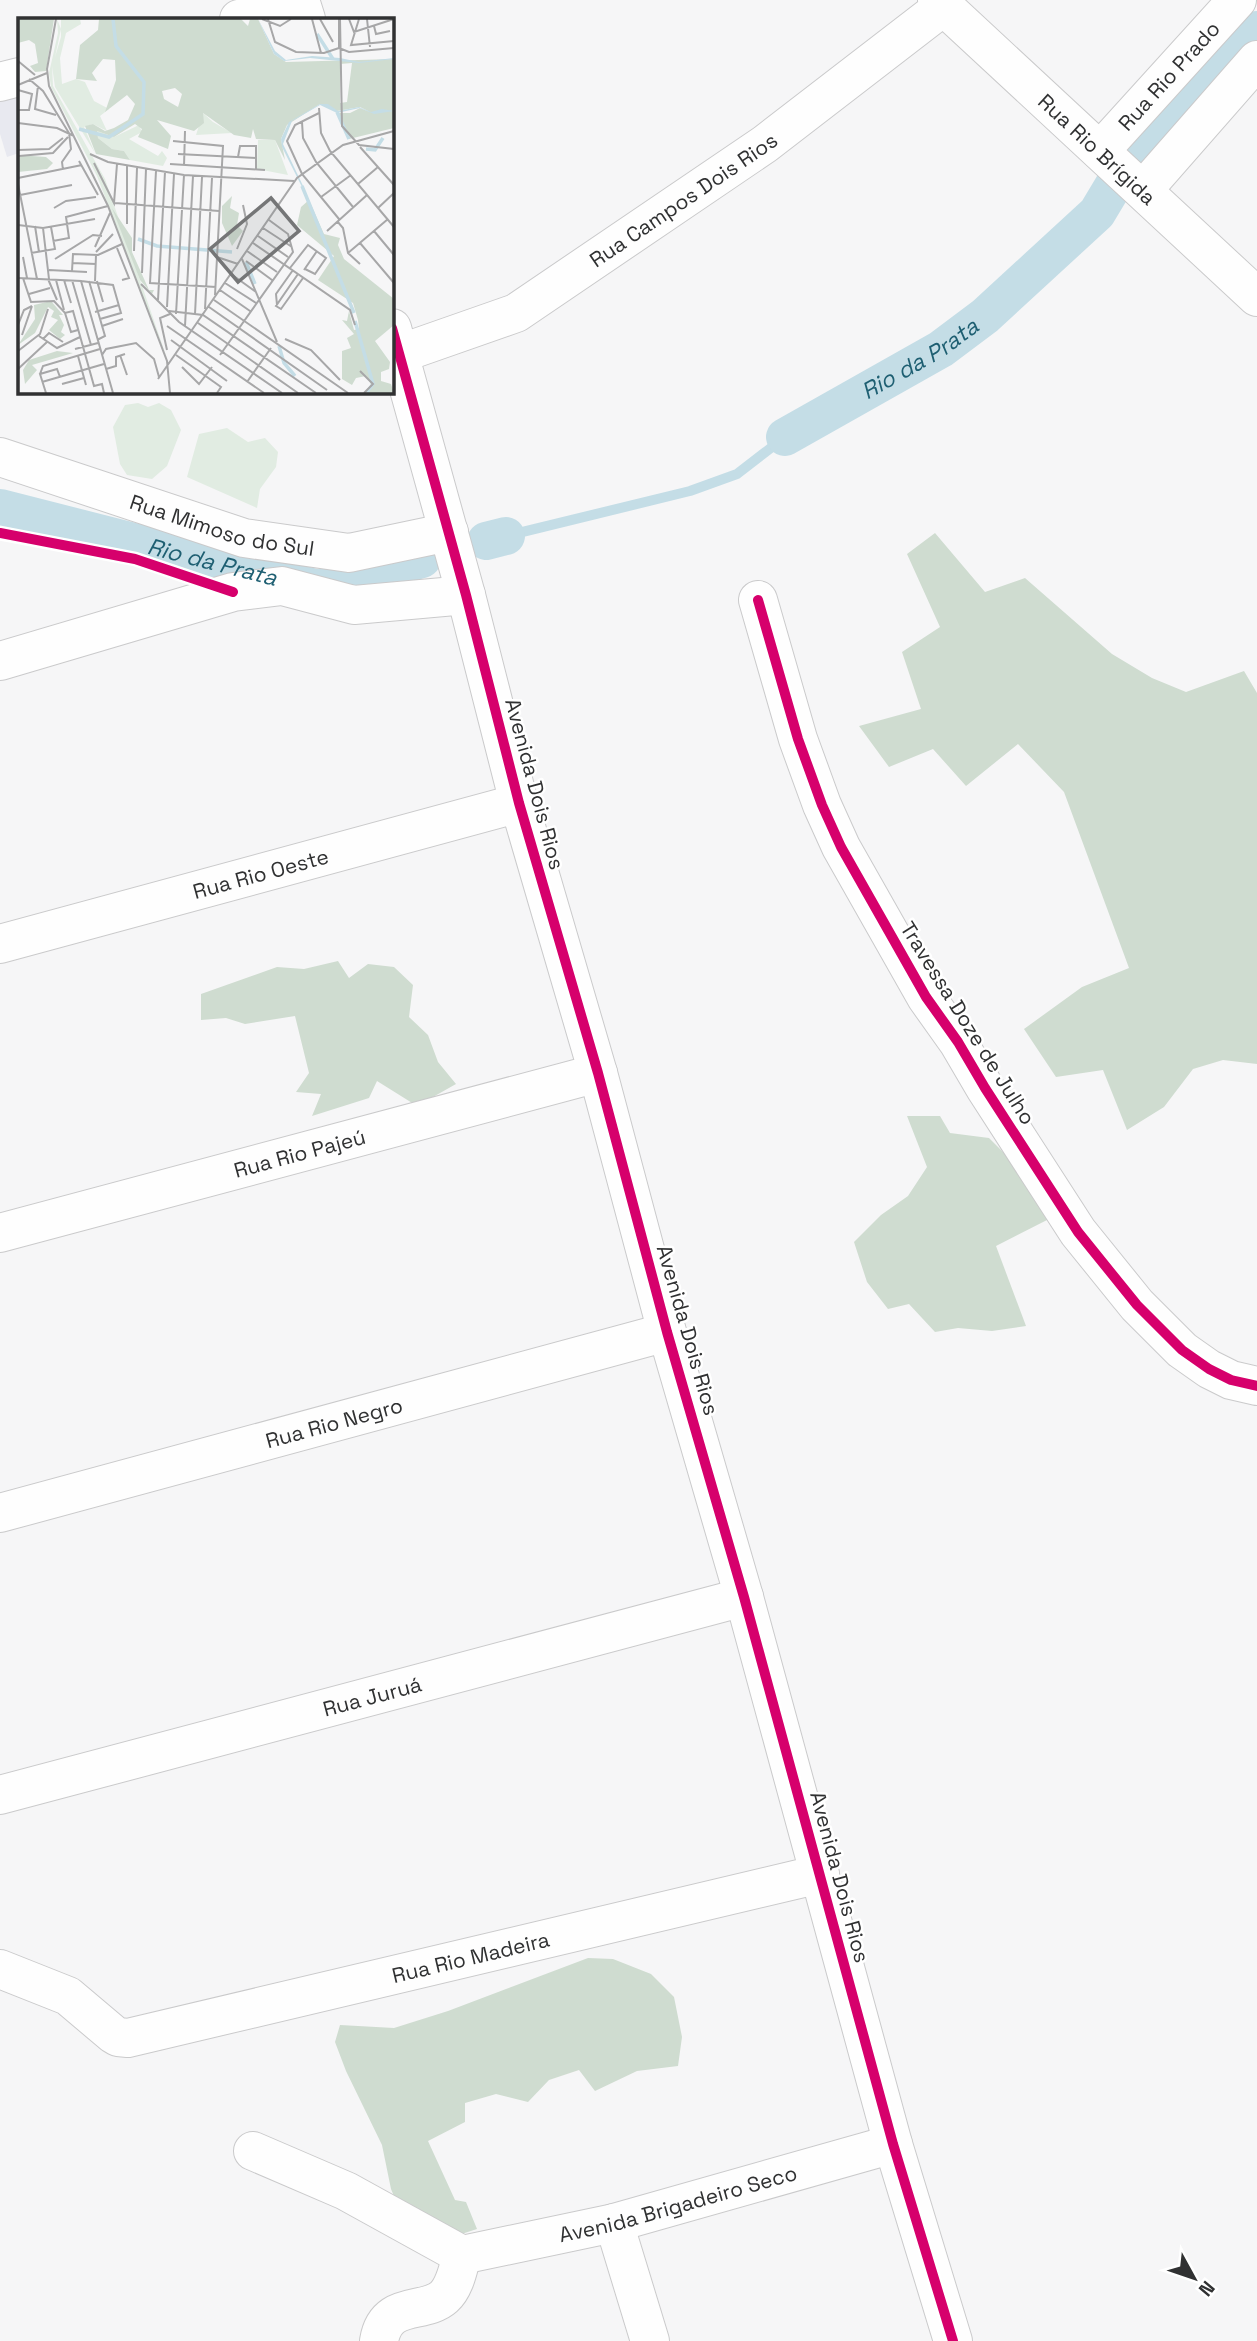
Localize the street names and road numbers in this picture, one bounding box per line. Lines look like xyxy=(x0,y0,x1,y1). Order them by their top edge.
street label: Rua Rio Prado xyxy=(1112,15,1225,136)
street label: Rua Rio Brígida xyxy=(1033,88,1162,210)
street label: Rua Campos Dois Rios xyxy=(584,126,783,273)
street label: Rua Mimoso do Sul xyxy=(127,488,316,561)
street label: Avenida Dois Rios xyxy=(499,695,571,873)
street label: Rua Rio Oeste xyxy=(190,842,331,905)
street label: Travessa Doze de Julho xyxy=(894,916,1042,1130)
street label: Rua Rio Pajeú xyxy=(231,1122,368,1183)
street label: Avenida Dois Rios xyxy=(651,1242,725,1418)
street label: Rua Rio Negro xyxy=(262,1391,405,1454)
street label: Rua Juruá xyxy=(320,1670,424,1722)
street label: Avenida Dois Rios xyxy=(804,1788,876,1966)
street label: Rua Rio Madeira xyxy=(389,1925,552,1989)
street label: Avenida Brigadeiro Seco xyxy=(556,2158,800,2248)

